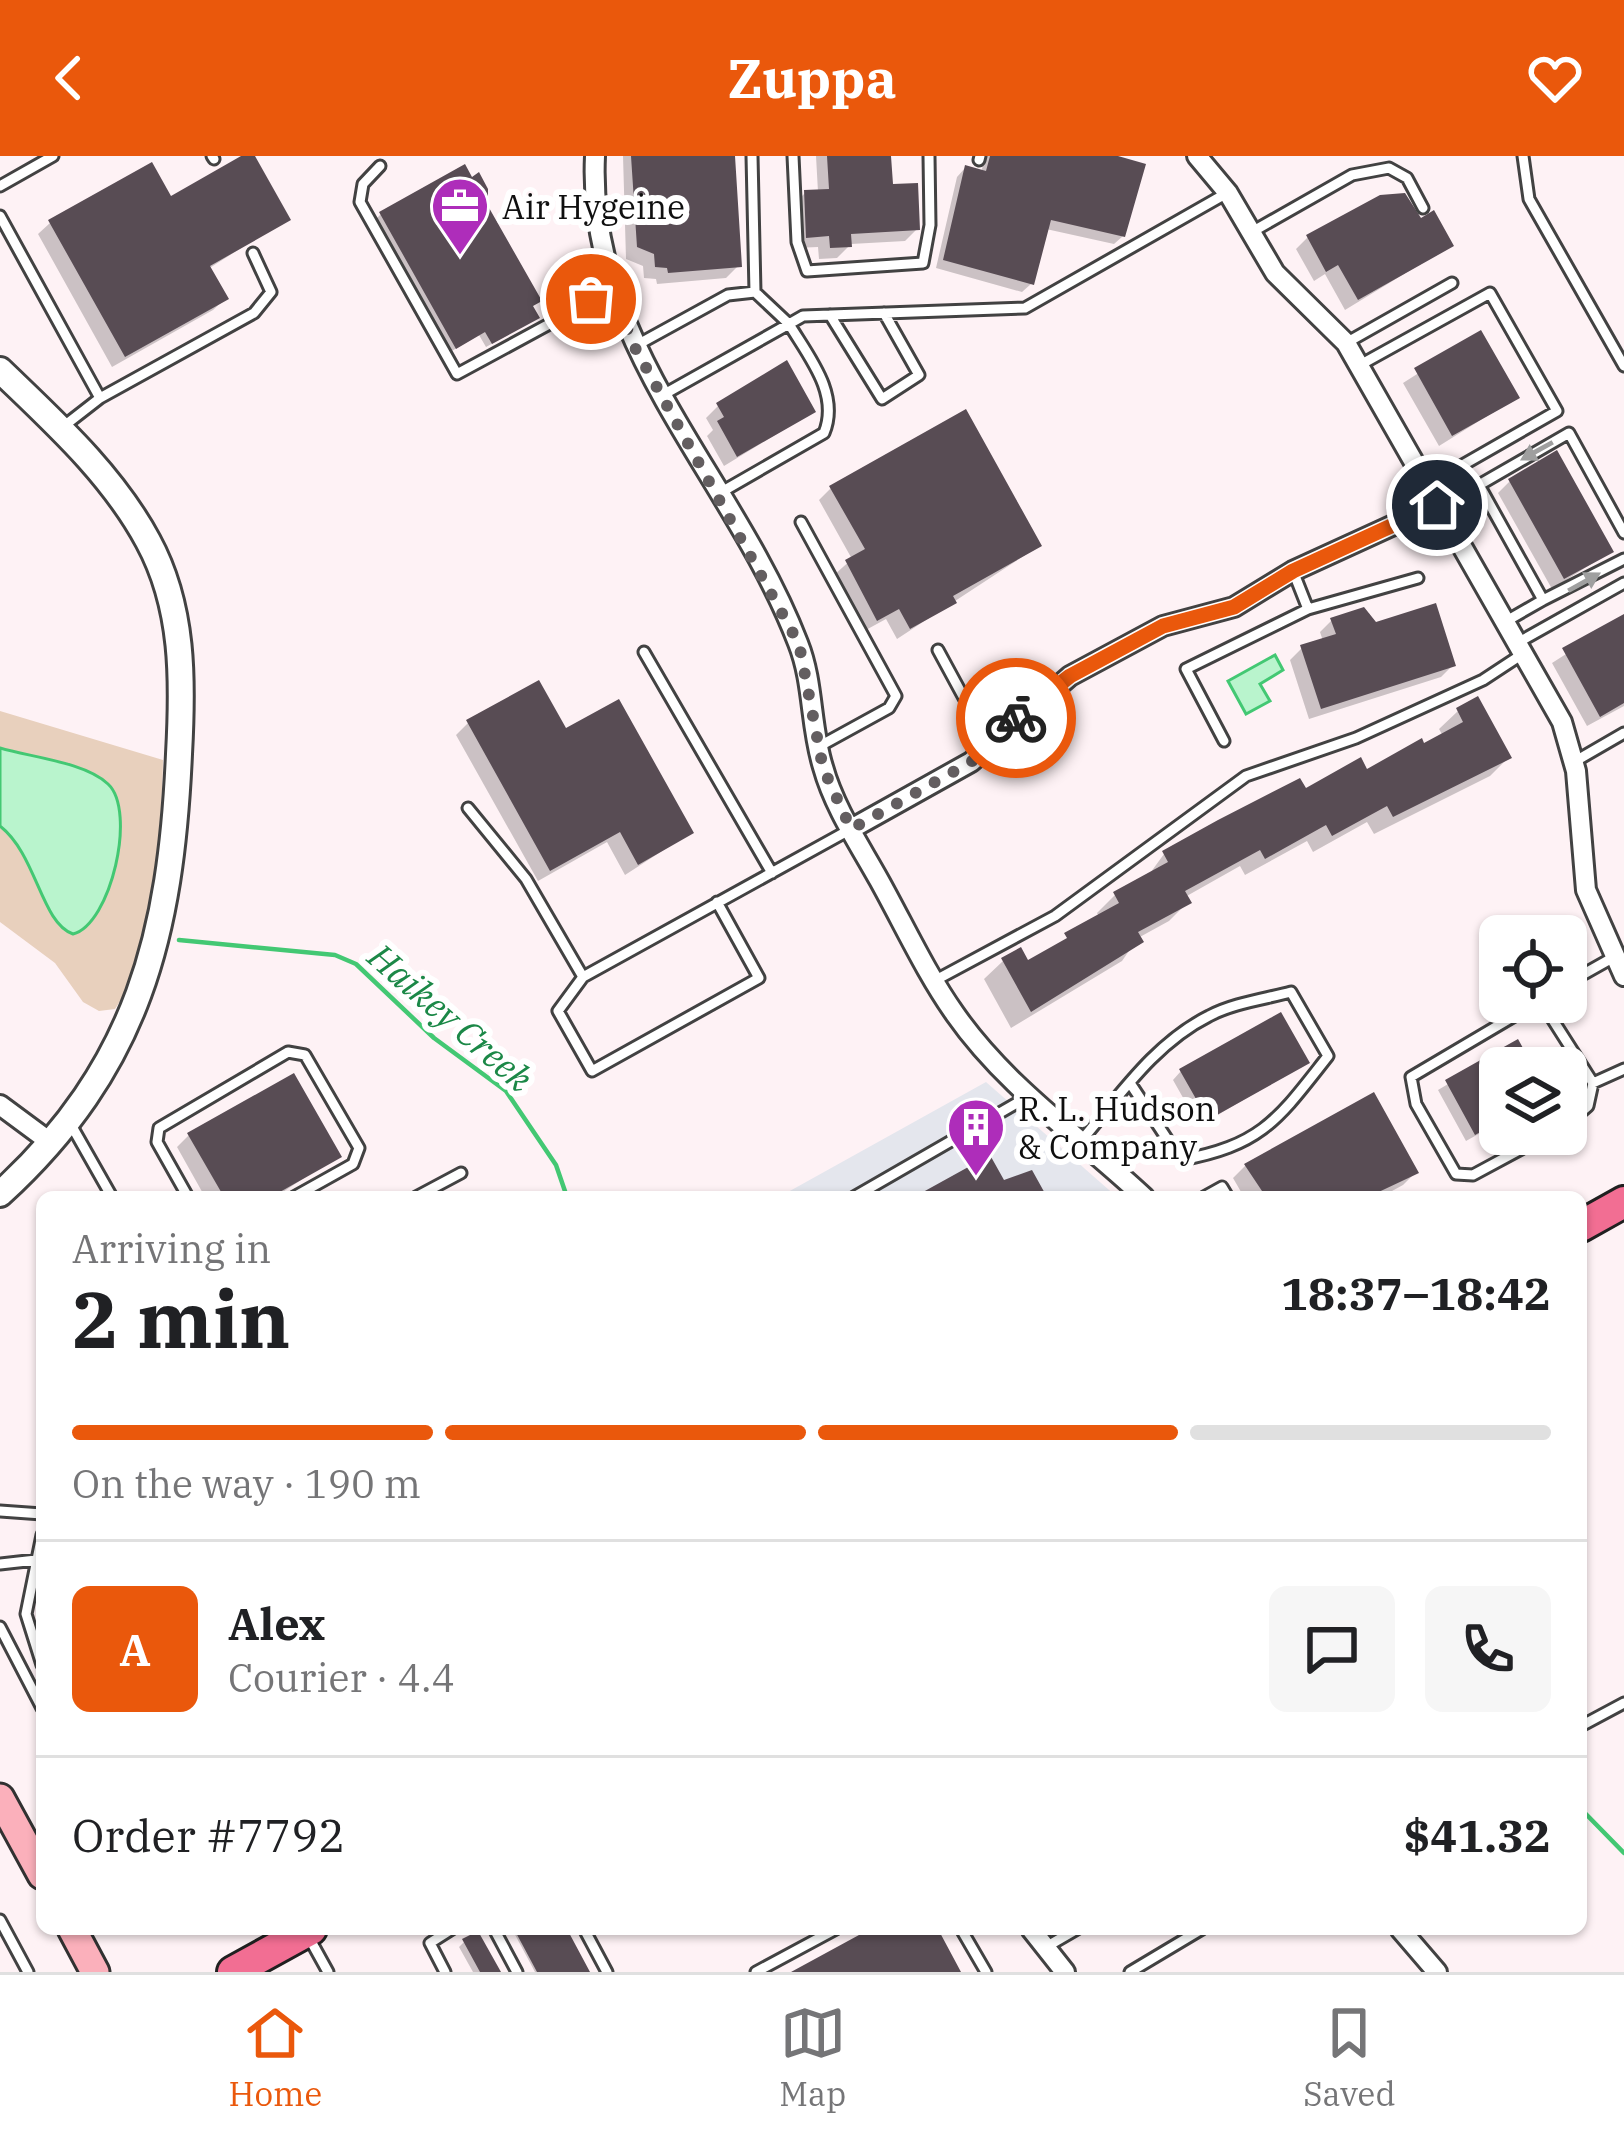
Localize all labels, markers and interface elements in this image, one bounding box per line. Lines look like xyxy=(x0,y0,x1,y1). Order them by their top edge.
text: Zuppa xyxy=(727,43,897,113)
icon: back xyxy=(36,45,102,111)
icon: heart xyxy=(1522,45,1588,111)
office icon: Air Hygeine xyxy=(429,175,491,257)
place label: Air Hygeine xyxy=(502,185,685,228)
pin xyxy=(540,248,642,350)
icon: bag xyxy=(558,266,624,332)
one-way arrow xyxy=(1519,440,1554,461)
pin xyxy=(1386,454,1488,556)
icon: home xyxy=(1404,472,1470,538)
one-way arrow xyxy=(1568,572,1601,593)
courier xyxy=(956,658,1076,778)
icon: bike xyxy=(983,685,1049,751)
map controls xyxy=(1479,915,1587,1155)
button: locate xyxy=(1479,915,1587,1023)
water label: Haikey Creek xyxy=(358,932,544,1102)
button: layers xyxy=(1479,1047,1587,1155)
place label: R. L. Hudson & Company xyxy=(1018,1087,1216,1168)
building icon: R. L. Hudson & Company xyxy=(945,1096,1007,1178)
text: Arriving in xyxy=(72,1223,271,1274)
text: 18:37–18:42 xyxy=(1281,1264,1551,1322)
text: 2 min xyxy=(72,1268,290,1369)
text: On the way · 190 m xyxy=(72,1458,421,1509)
button: chat xyxy=(1269,1586,1395,1712)
button: phone xyxy=(1425,1586,1551,1712)
text: Alex xyxy=(228,1594,325,1652)
text: A xyxy=(119,1620,151,1678)
text: Courier · 4.4 xyxy=(228,1652,455,1703)
text: Order #7792 xyxy=(72,1806,345,1864)
text: $41.32 xyxy=(1404,1806,1551,1864)
tab: Home xyxy=(228,2000,322,2115)
tab: Map xyxy=(779,2000,846,2115)
tab: Saved xyxy=(1303,2000,1396,2115)

